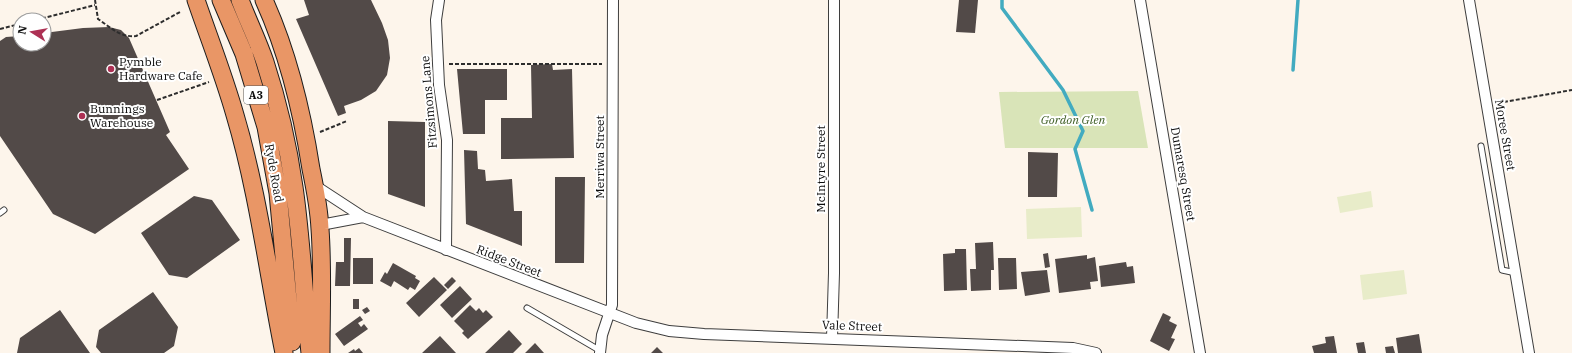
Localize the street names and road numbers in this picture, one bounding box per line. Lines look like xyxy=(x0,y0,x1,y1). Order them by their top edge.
street label: Fitzsimons Lane xyxy=(417,55,440,149)
road number: A3 xyxy=(244,86,268,104)
street label: Moree Street xyxy=(1492,98,1519,172)
street label: Merriwa Street xyxy=(592,115,607,199)
street label: McIntyre Street xyxy=(813,125,828,213)
street label: Dumaresq Street xyxy=(1168,126,1199,222)
street label: Ryde Road xyxy=(262,142,287,203)
street label: Ridge Street xyxy=(475,241,544,280)
street label: Vale Street xyxy=(822,317,882,334)

